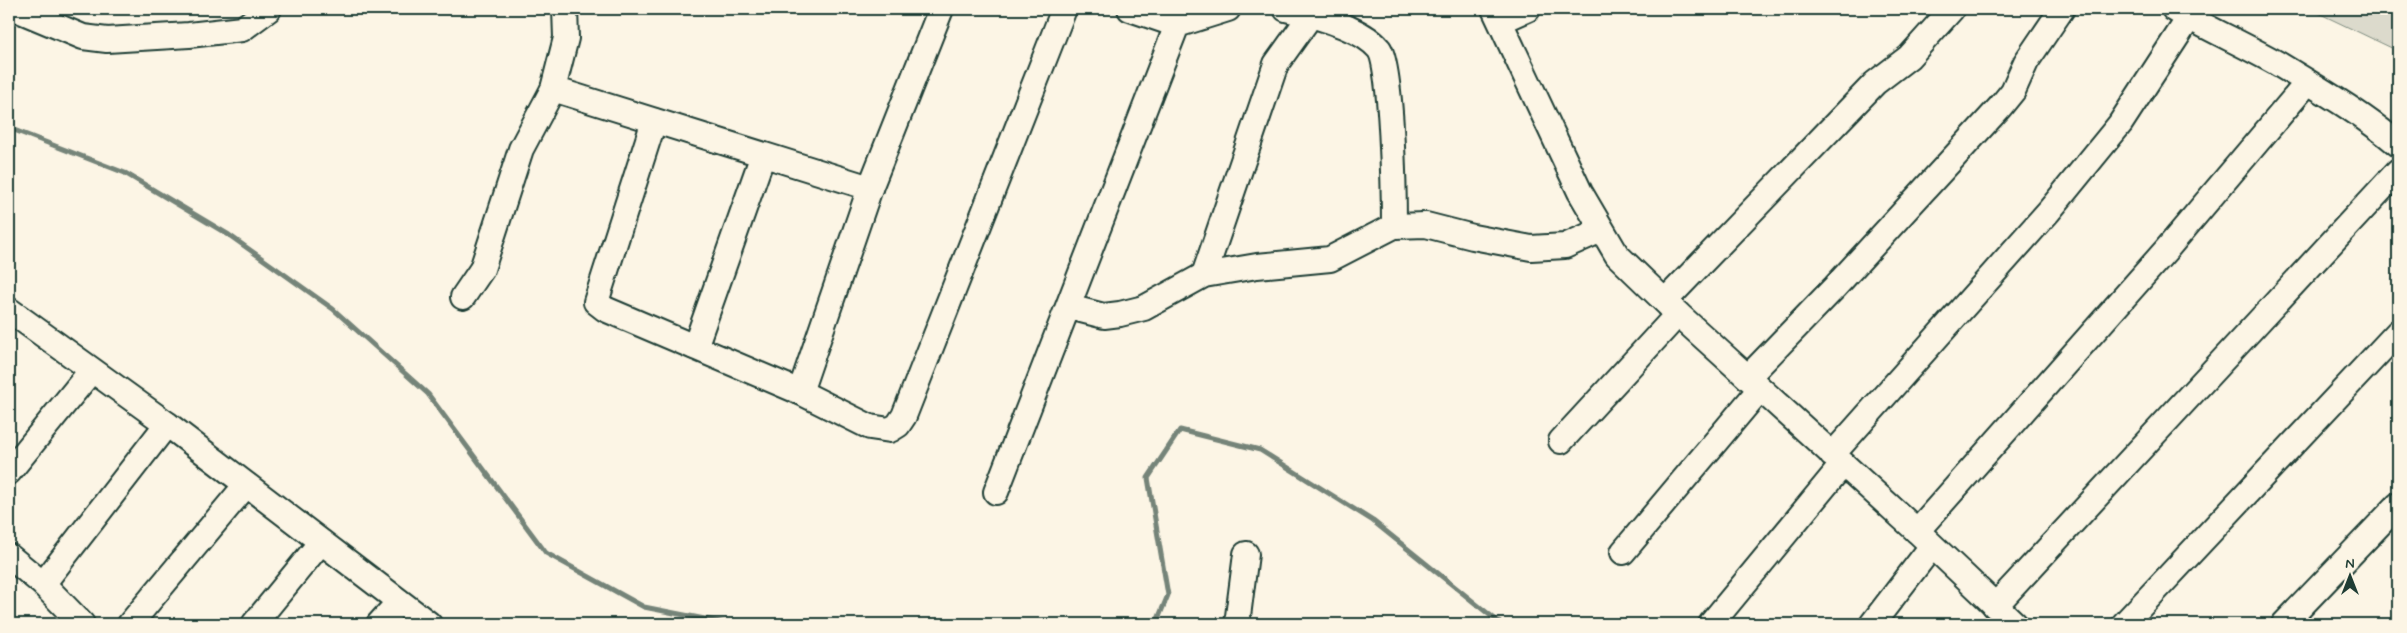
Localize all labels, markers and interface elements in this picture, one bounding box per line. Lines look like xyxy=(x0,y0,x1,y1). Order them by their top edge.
north arrow xyxy=(2324,550,2374,600)
text: N xyxy=(2345,555,2355,573)

